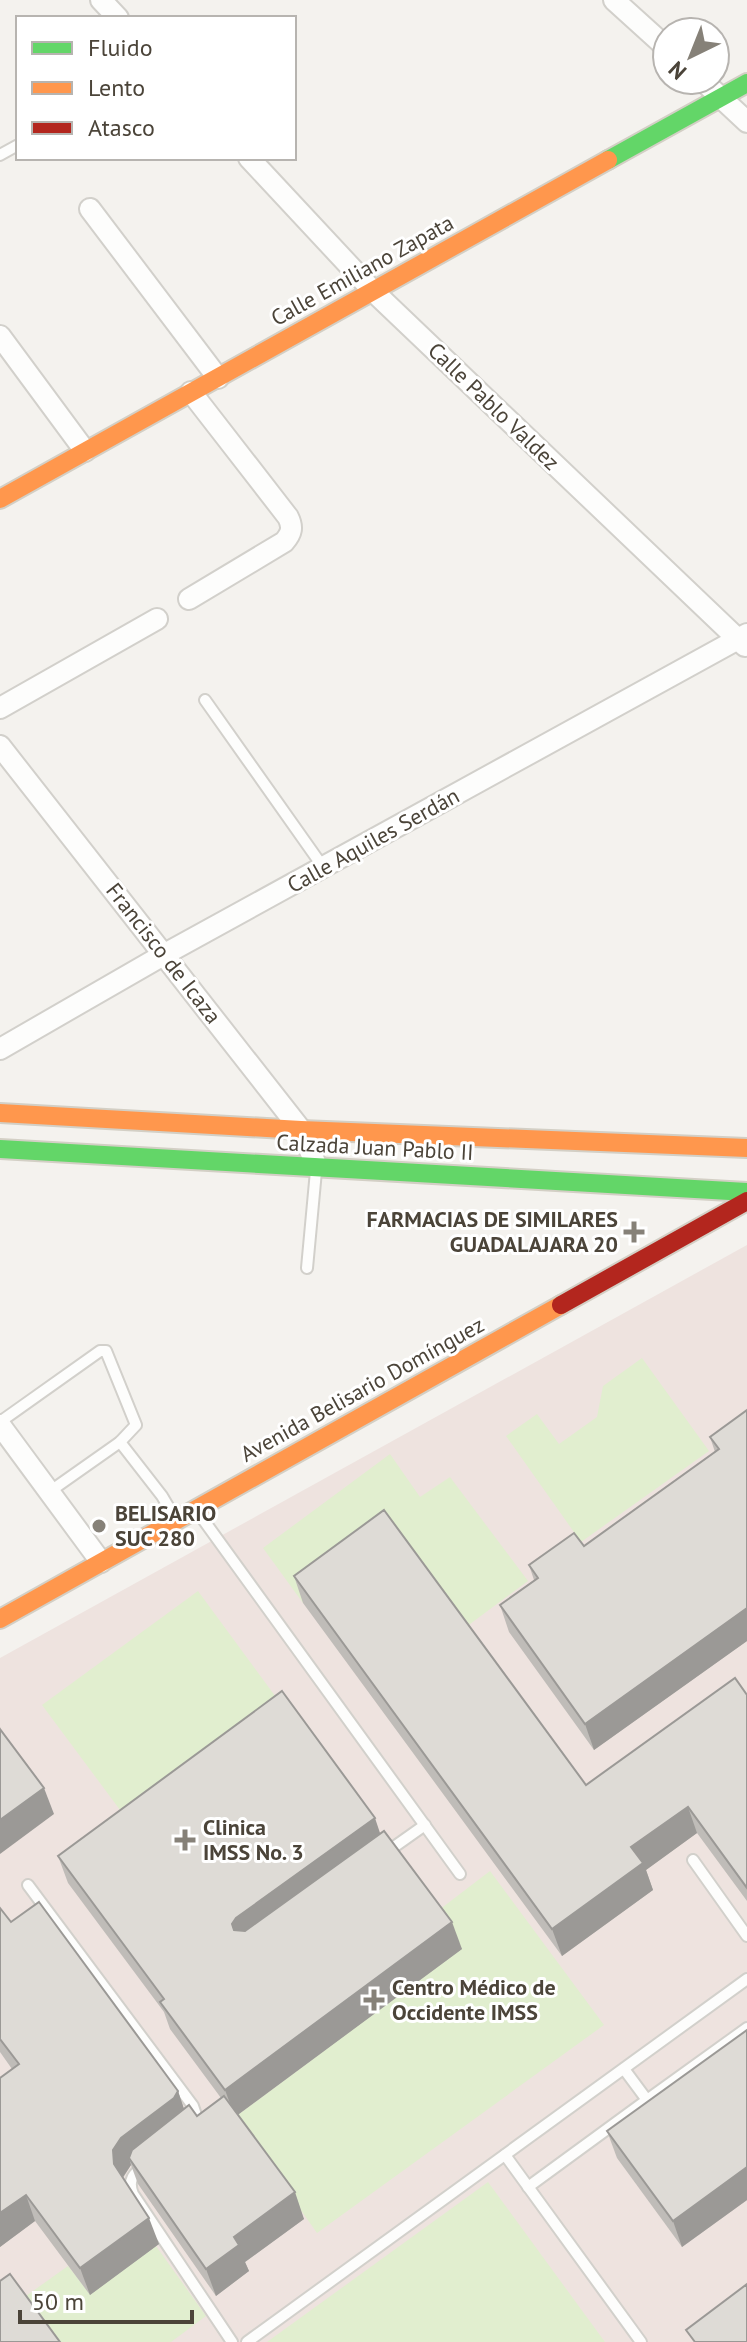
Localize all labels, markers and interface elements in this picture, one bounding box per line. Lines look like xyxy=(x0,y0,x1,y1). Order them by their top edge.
legend xyxy=(16,16,296,160)
north arrow xyxy=(651,16,731,96)
text: Fluido xyxy=(88,32,153,63)
text: N xyxy=(663,55,692,86)
text: Lento xyxy=(88,72,145,103)
text: Atasco xyxy=(88,112,155,143)
street label: Calle Emiliano Zapata xyxy=(266,208,458,332)
street label: Calle Pablo Valdez xyxy=(422,336,566,476)
street label: Calle Aquiles Serdán xyxy=(282,781,464,899)
street label: Francisco de Icaza xyxy=(100,877,228,1029)
street label: Calzada Juan Pablo II xyxy=(276,1128,474,1166)
place label: FARMACIAS DE SIMILARES GUADALAJARA 20 xyxy=(367,1205,618,1258)
marker: FARMACIAS DE SIMILARES GUADALAJARA 20 xyxy=(625,1223,643,1241)
street label: Avenida Belisario Domínguez xyxy=(235,1310,489,1468)
place label: BELISARIO SUC 280 xyxy=(115,1499,216,1552)
marker: BELISARIO SUC 280 xyxy=(90,1517,108,1535)
place label: Clinica IMSS No. 3 xyxy=(203,1813,304,1866)
marker: Clinica IMSS No. 3 xyxy=(174,1829,196,1851)
place label: Centro Médico de Occidente IMSS xyxy=(392,1973,556,2026)
marker: Centro Médico de Occidente IMSS xyxy=(363,1989,385,2011)
scale bar xyxy=(20,2274,192,2324)
text: 50 m xyxy=(32,2286,84,2317)

